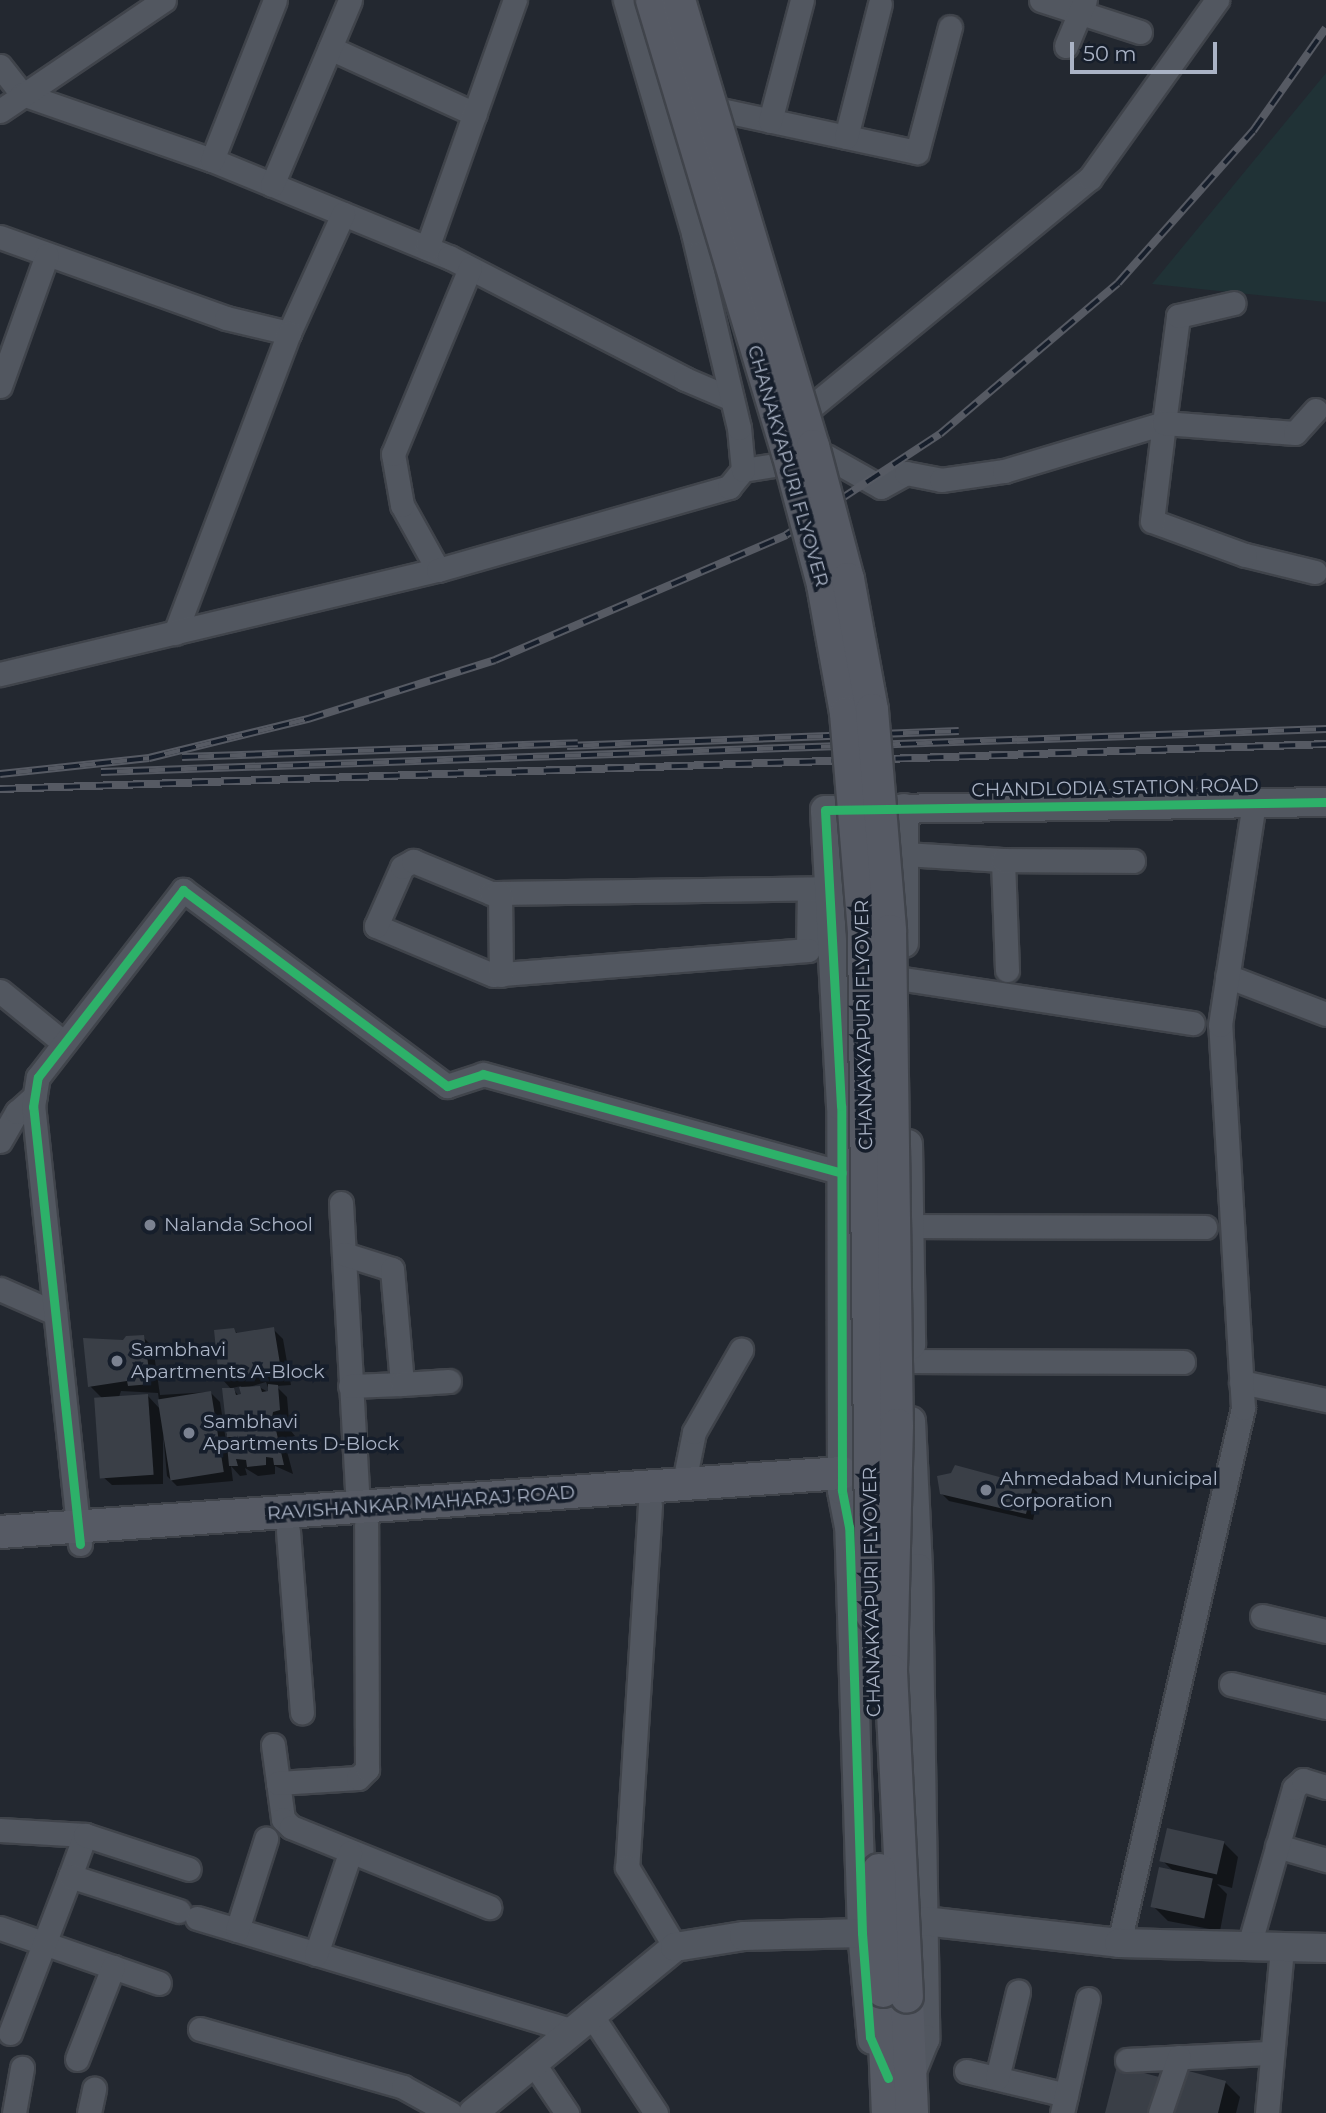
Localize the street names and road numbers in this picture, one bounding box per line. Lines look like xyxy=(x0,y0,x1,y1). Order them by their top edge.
street label: CHANAKYAPURI FLYOVER xyxy=(743,343,833,589)
street label: CHANDLODIA STATION ROAD xyxy=(971,774,1259,802)
street label: CHANAKYAPURI FLYOVER xyxy=(850,900,878,1150)
street label: CHANAKYAPURI FLYOVER xyxy=(858,1467,886,1717)
street label: RAVISHANKAR MAHARAJ ROAD xyxy=(266,1481,576,1525)

